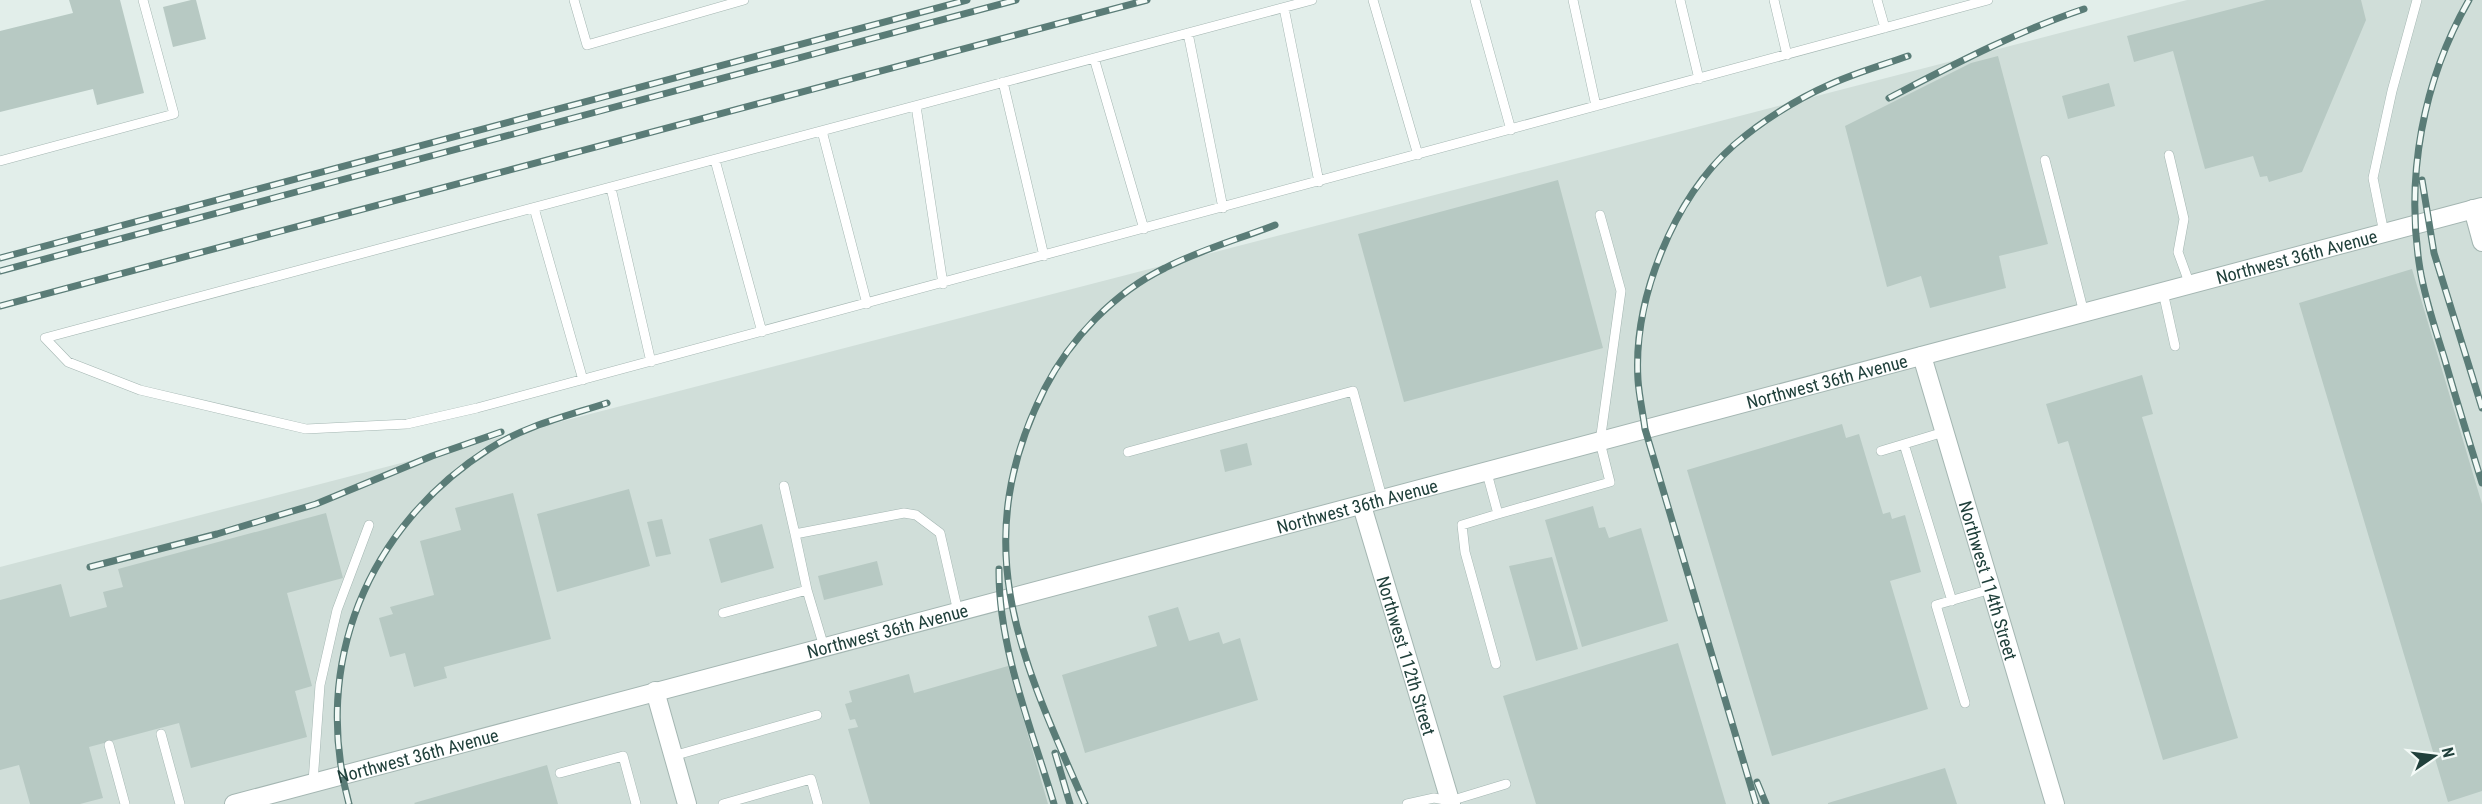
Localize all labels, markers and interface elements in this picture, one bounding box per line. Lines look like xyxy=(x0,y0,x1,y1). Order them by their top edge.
street label: Northwest 36th Avenue xyxy=(2214,225,2379,288)
street label: Northwest 36th Avenue xyxy=(1744,350,1910,412)
street label: Northwest 36th Avenue xyxy=(1274,474,1440,537)
street label: Northwest 114th Street xyxy=(1955,498,2022,662)
street label: Northwest 112th Street xyxy=(1373,573,1440,738)
street label: Northwest 36th Avenue xyxy=(805,599,970,662)
street label: Northwest 36th Avenue xyxy=(335,724,500,787)
north arrow xyxy=(2404,726,2464,786)
text: N xyxy=(2438,745,2458,760)

